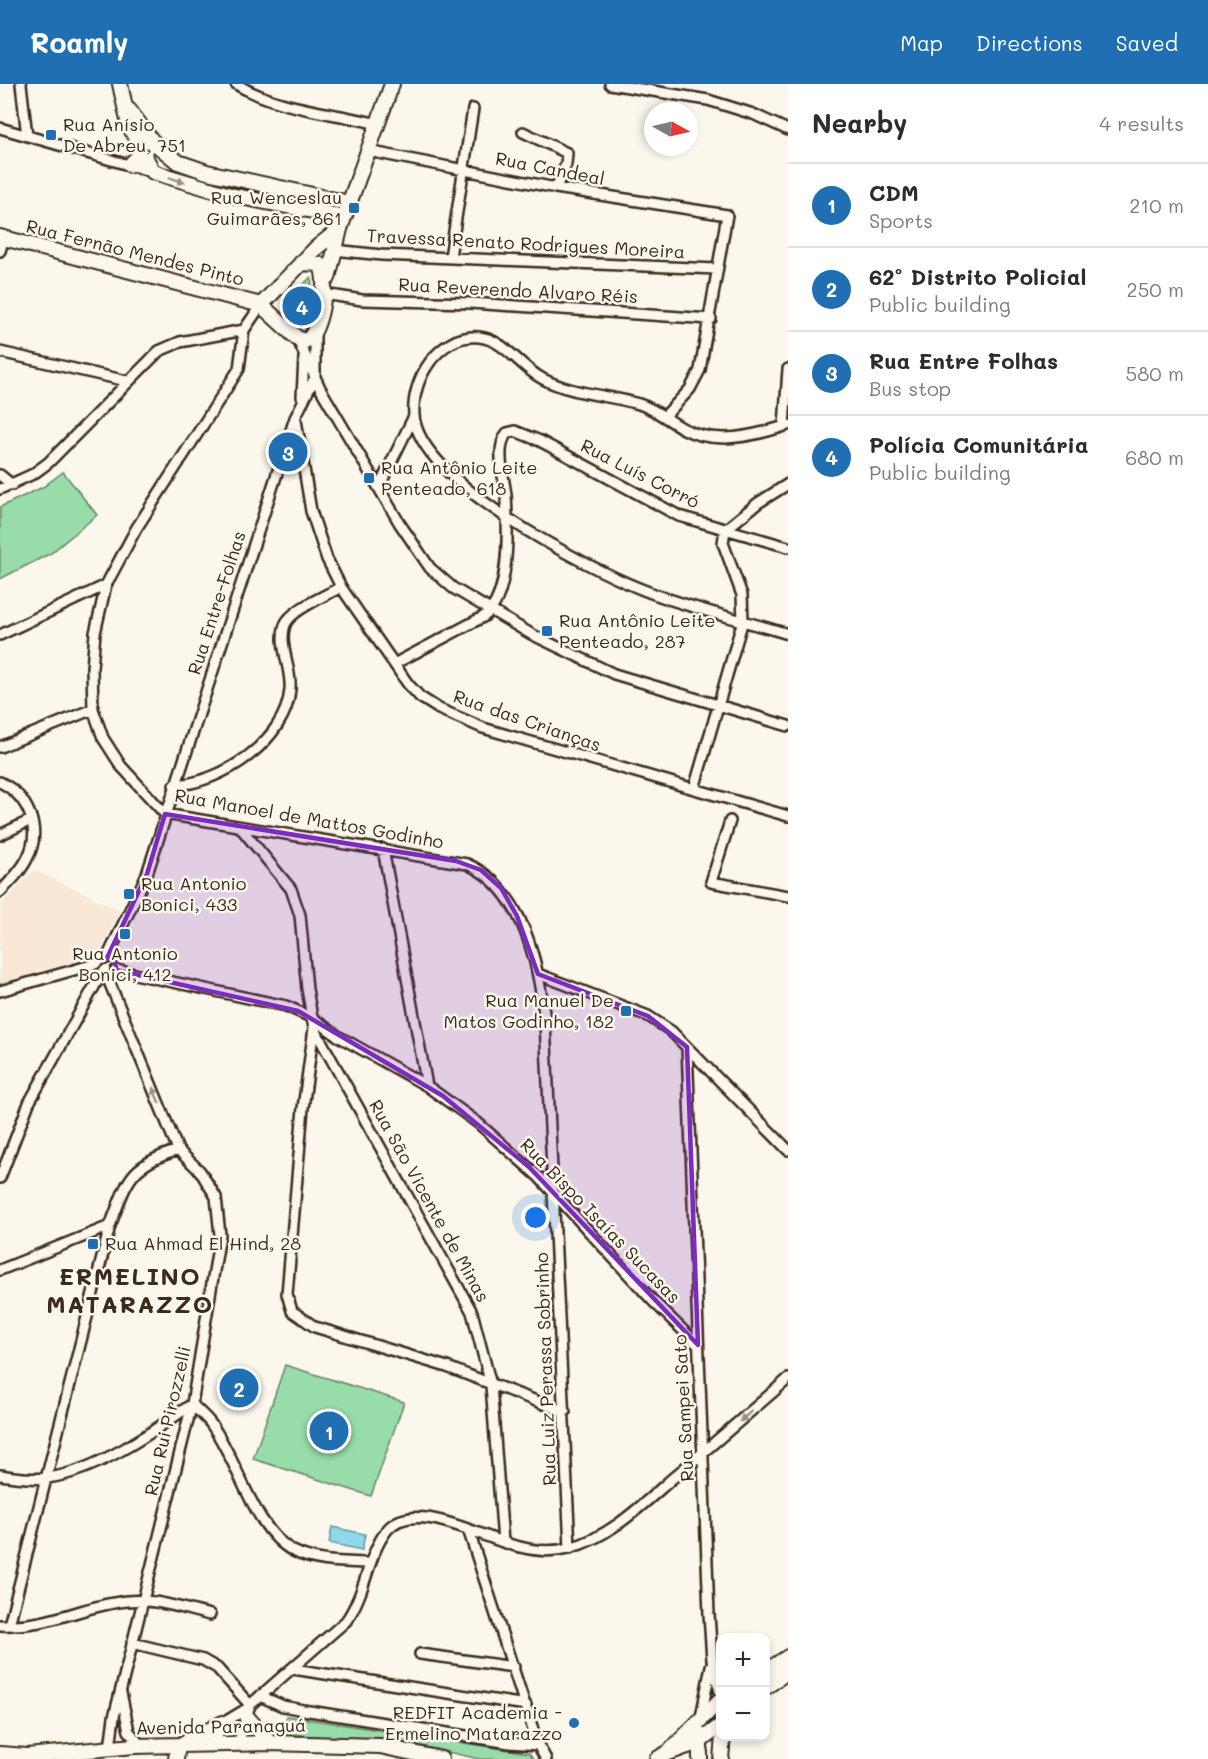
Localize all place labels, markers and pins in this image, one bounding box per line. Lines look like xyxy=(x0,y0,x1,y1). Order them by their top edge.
place label: Rua Anísio De Abreu, 751 xyxy=(63,112,186,157)
marker: Rua Anísio De Abreu, 751 xyxy=(44,128,58,142)
place label: Rua Wenceslau Guimarães, 861 xyxy=(207,185,342,230)
marker: Rua Wenceslau Guimarães, 861 xyxy=(347,201,361,215)
pin: 4 xyxy=(282,284,322,328)
pin: 3 xyxy=(268,430,308,475)
place label: Rua Antônio Leite Penteado, 618 xyxy=(381,455,537,500)
marker: Rua Antônio Leite Penteado, 618 xyxy=(362,471,376,485)
place label: Rua Antônio Leite Penteado, 287 xyxy=(559,608,715,653)
marker: Rua Antônio Leite Penteado, 287 xyxy=(540,624,554,638)
place label: Rua Antonio Bonici, 433 xyxy=(141,871,247,916)
marker: Rua Antonio Bonici, 433 xyxy=(122,887,136,901)
marker: Rua Antonio Bonici, 412 xyxy=(118,927,132,941)
place label: Rua Antonio Bonici, 412 xyxy=(72,941,178,986)
place label: Rua Manuel De Matos Godinho, 182 xyxy=(443,988,614,1033)
marker: Rua Manuel De Matos Godinho, 182 xyxy=(619,1004,633,1018)
place label: Rua Ahmad El Hind, 28 xyxy=(105,1231,301,1255)
marker: Rua Ahmad El Hind, 28 xyxy=(86,1237,100,1251)
pin: 2 xyxy=(220,1366,258,1410)
pin: 1 xyxy=(310,1408,348,1454)
place label: REDFIT Academia - Ermelino Matarazzo xyxy=(385,1700,562,1745)
marker: REDFIT Academia - Ermelino Matarazzo xyxy=(567,1716,581,1730)

